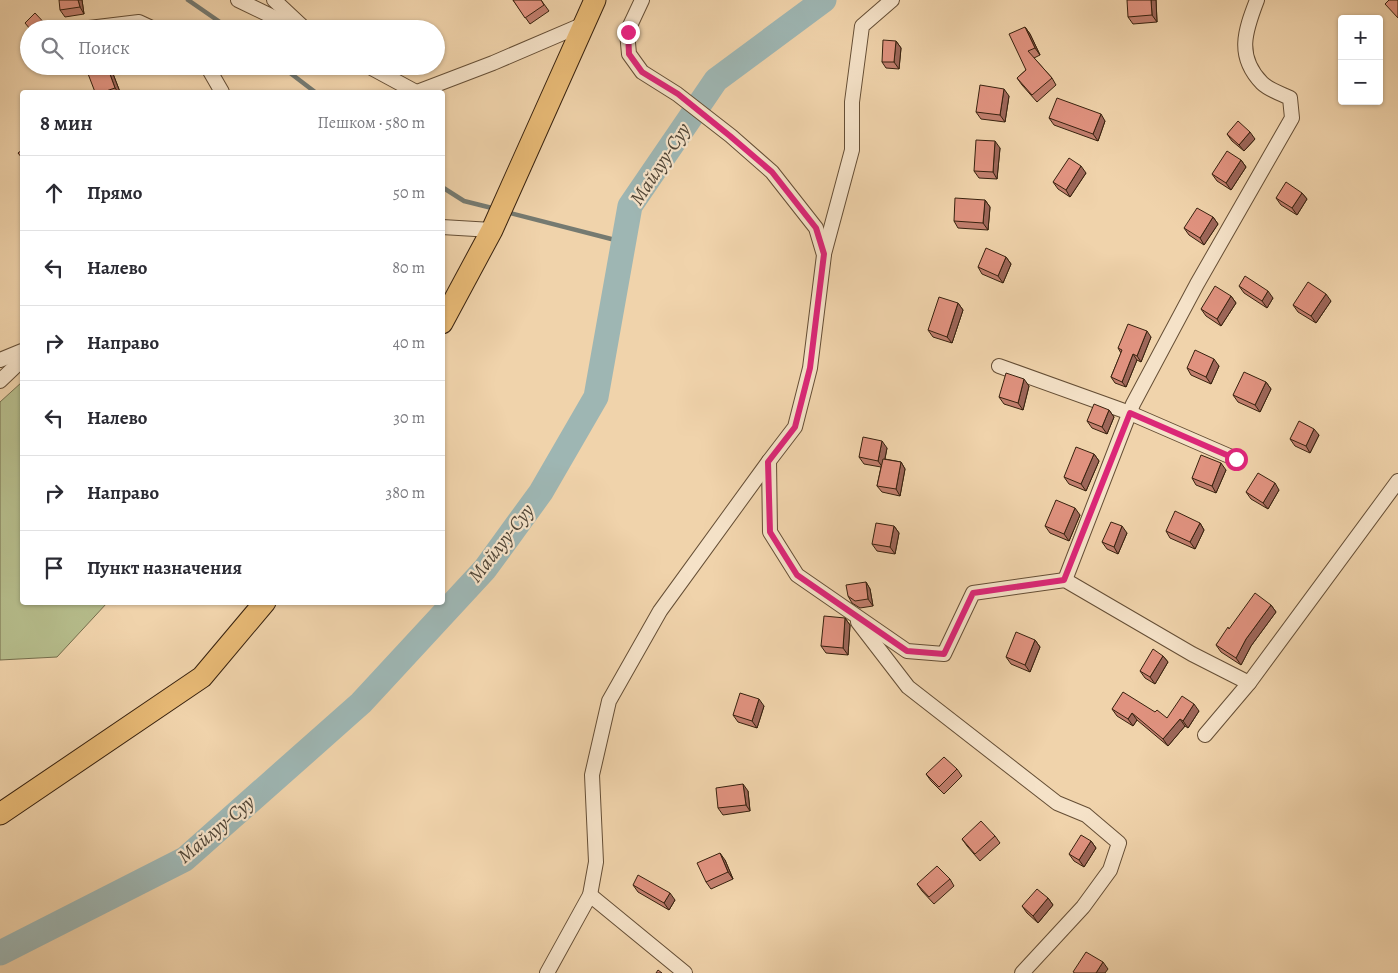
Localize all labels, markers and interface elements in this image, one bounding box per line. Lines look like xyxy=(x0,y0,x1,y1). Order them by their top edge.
map controls xyxy=(1338,15,1383,105)
button: + xyxy=(1338,15,1383,60)
search box xyxy=(20,20,445,75)
route end xyxy=(617,21,640,44)
icon: search xyxy=(38,34,66,62)
text: Поиск xyxy=(78,35,130,61)
button: − xyxy=(1338,60,1383,105)
text: 8 мин xyxy=(40,109,93,137)
text: Пешком · 580 m xyxy=(318,112,425,134)
water label: Майлуу-Суу xyxy=(623,117,697,210)
icon: ahead xyxy=(40,179,68,207)
text: Прямо xyxy=(87,180,142,206)
text: 50 m xyxy=(393,182,425,204)
icon: left xyxy=(40,254,68,282)
text: Налево xyxy=(87,255,147,281)
text: 80 m xyxy=(392,257,425,279)
icon: right xyxy=(40,329,68,357)
text: Направо xyxy=(87,330,159,356)
text: 40 m xyxy=(393,332,425,354)
icon: left xyxy=(40,404,68,432)
text: Налево xyxy=(87,405,147,431)
text: 30 m xyxy=(393,407,425,429)
route start xyxy=(1225,448,1248,471)
icon: right xyxy=(40,479,68,507)
text: Направо xyxy=(87,480,159,506)
text: 380 m xyxy=(386,482,425,504)
water label: Майлуу-Суу xyxy=(462,497,541,588)
icon: arrive xyxy=(40,554,68,582)
text: Пункт назначения xyxy=(87,555,242,581)
water label: Майлуу-Суу xyxy=(172,788,261,869)

